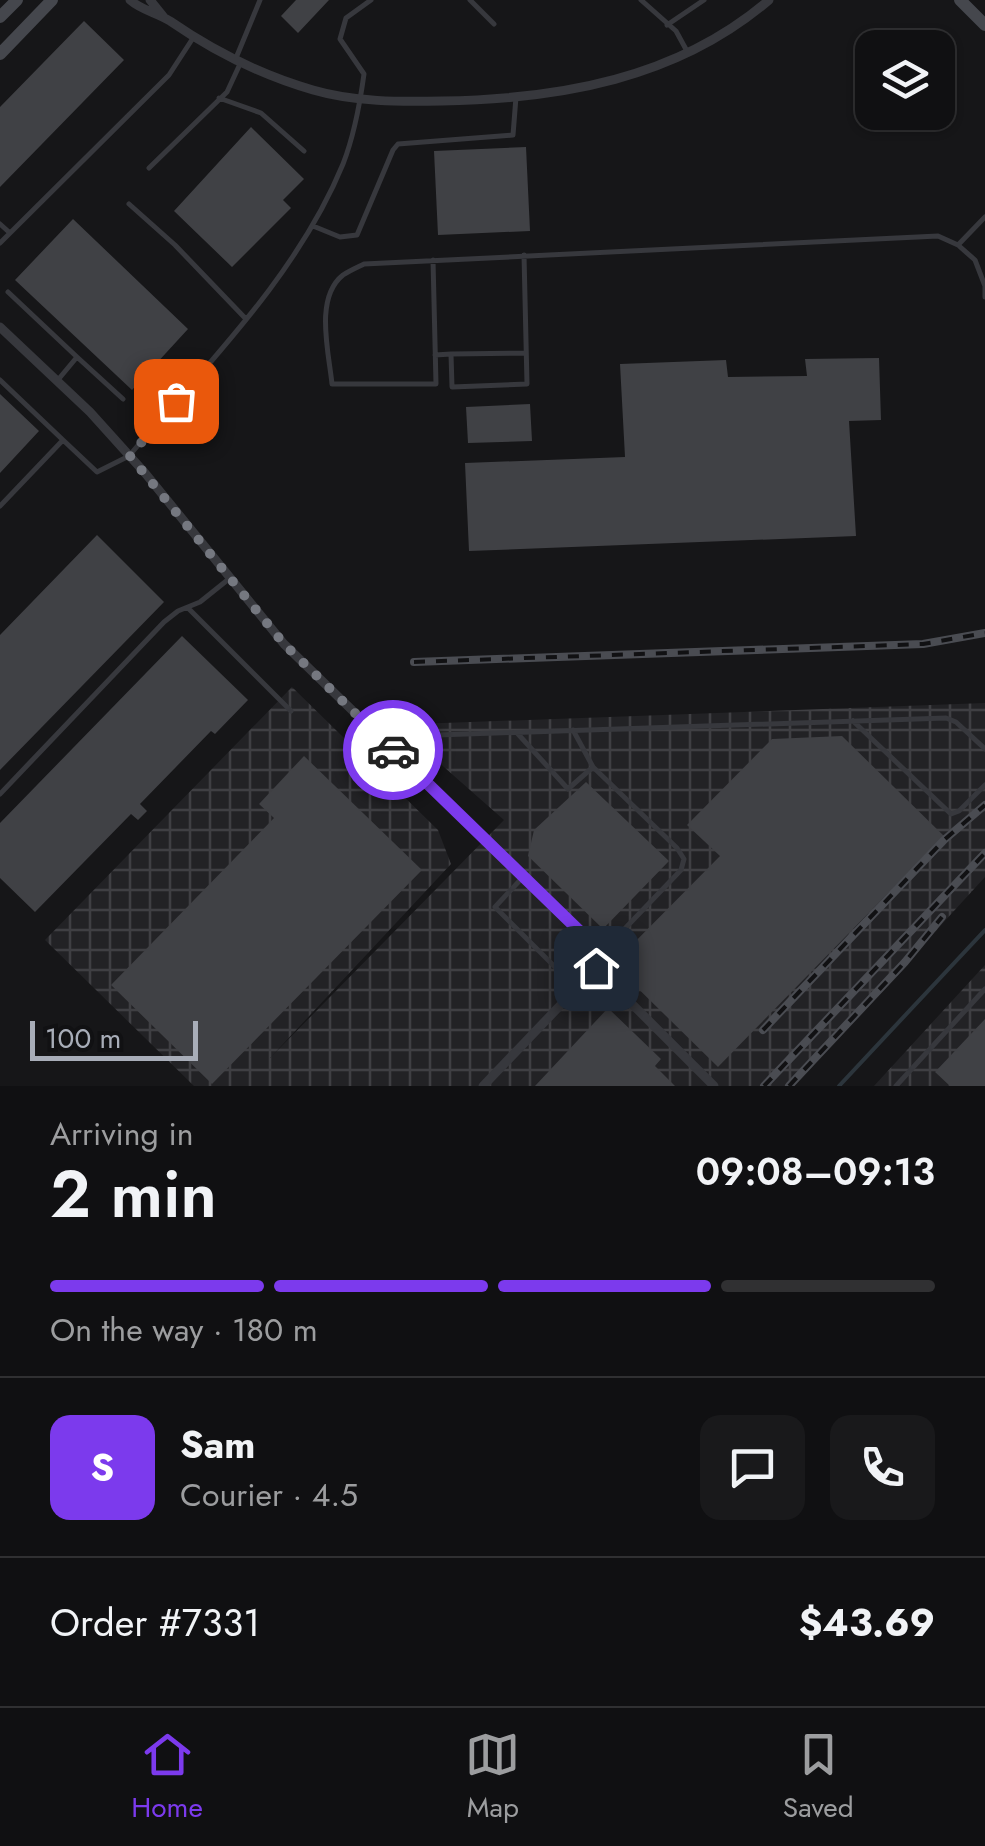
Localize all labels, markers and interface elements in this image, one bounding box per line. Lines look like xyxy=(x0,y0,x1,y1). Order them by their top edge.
map controls xyxy=(855,30,955,130)
button: layers xyxy=(855,30,955,130)
pin xyxy=(134,359,219,444)
icon: bag xyxy=(149,374,204,429)
courier xyxy=(343,700,443,800)
icon: car xyxy=(366,723,421,778)
pin xyxy=(554,926,639,1011)
icon: home xyxy=(569,941,624,996)
scale bar xyxy=(30,1016,198,1060)
text: 100 m xyxy=(45,1018,121,1059)
text: Arriving in xyxy=(50,1111,194,1157)
text: 09:08–09:13 xyxy=(696,1144,935,1199)
text: 2 min xyxy=(50,1147,217,1241)
text: On the way · 180 m xyxy=(50,1307,318,1353)
button: chat xyxy=(700,1415,805,1520)
button: phone xyxy=(830,1415,935,1520)
text: Sam xyxy=(180,1417,255,1472)
text: S xyxy=(91,1440,114,1495)
text: Courier · 4.5 xyxy=(180,1472,358,1518)
text: Order #7331 xyxy=(50,1595,260,1650)
text: $43.69 xyxy=(799,1595,935,1650)
tab: Home xyxy=(131,1727,203,1828)
tab: Map xyxy=(465,1727,520,1828)
tab: Saved xyxy=(783,1727,854,1828)

